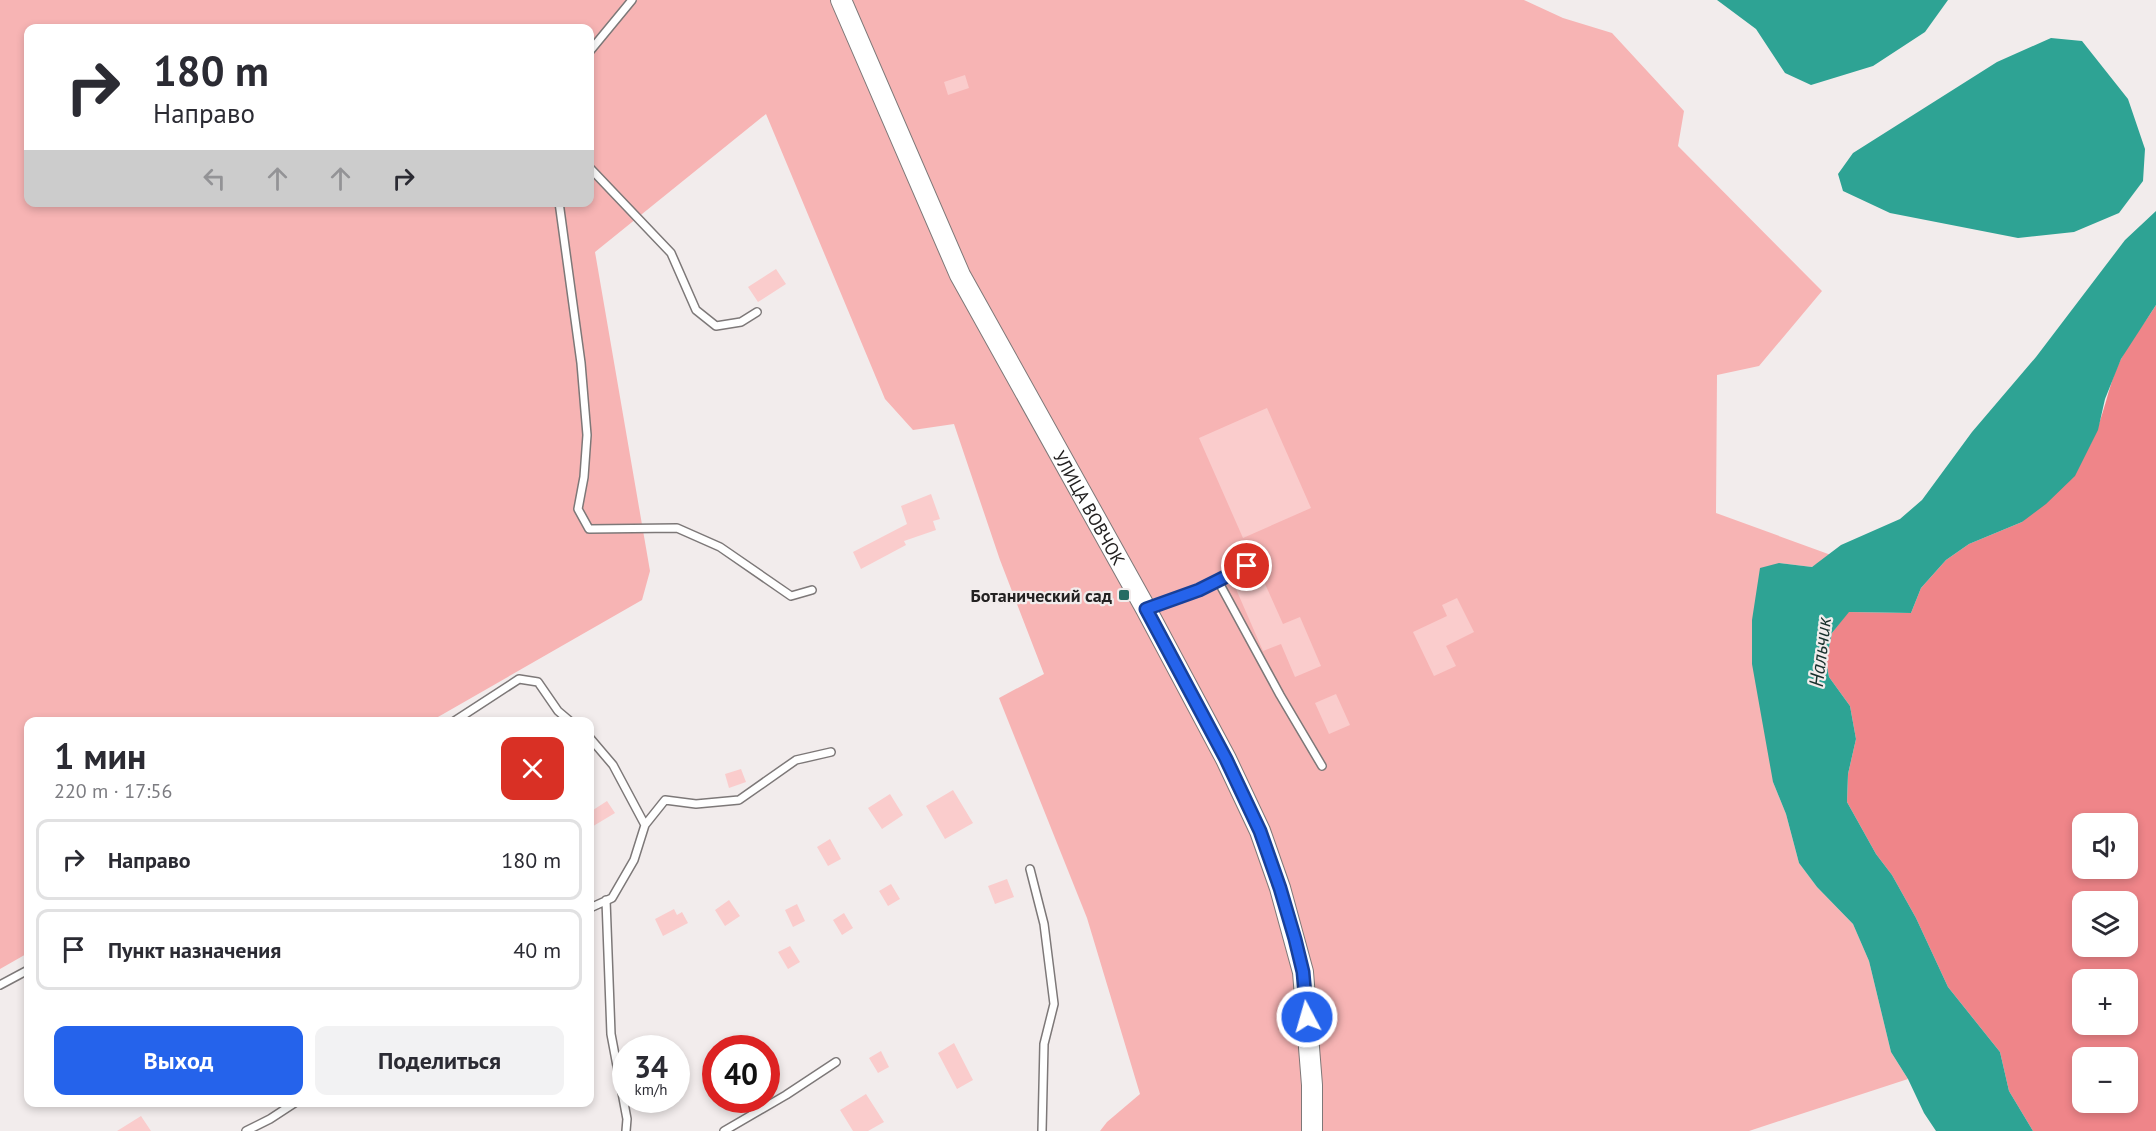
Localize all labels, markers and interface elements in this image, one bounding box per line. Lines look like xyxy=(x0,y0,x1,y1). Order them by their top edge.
text: 180 m xyxy=(153,43,269,98)
icon: right xyxy=(54,48,132,126)
text: Направо xyxy=(153,96,255,130)
icon: left xyxy=(198,162,231,195)
icon: ahead xyxy=(261,162,294,195)
icon: ahead xyxy=(324,162,357,195)
icon: right xyxy=(387,162,420,195)
street label: УЛИЦА ВОВЧОК xyxy=(1049,446,1131,569)
pin xyxy=(1221,540,1272,591)
icon: arrive xyxy=(1230,549,1263,582)
place label: Ботанический сад xyxy=(970,584,1112,607)
marker: Ботанический сад xyxy=(1117,588,1131,602)
water label: Нальчик xyxy=(1803,615,1837,688)
text: 1 мин xyxy=(54,732,146,779)
button: close xyxy=(501,737,564,800)
text: 220 m · 17:56 xyxy=(54,778,172,804)
map controls xyxy=(2072,813,2138,1113)
button: sound xyxy=(2072,813,2138,879)
icon: right xyxy=(57,843,90,876)
text: Направо xyxy=(108,846,191,874)
text: 180 m xyxy=(501,846,561,874)
button: layers xyxy=(2072,891,2138,957)
icon: arrive xyxy=(57,933,90,966)
text: Пункт назначения xyxy=(108,936,281,964)
text: 40 m xyxy=(513,936,561,964)
button: + xyxy=(2072,969,2138,1035)
position arrow xyxy=(1275,985,1339,1049)
button: Выход xyxy=(54,1026,303,1095)
button: Поделиться xyxy=(315,1026,564,1095)
speed limit sign: 40 xyxy=(702,1035,780,1113)
text: 34 xyxy=(634,1047,668,1086)
button: − xyxy=(2072,1047,2138,1113)
text: km/h xyxy=(635,1080,667,1099)

